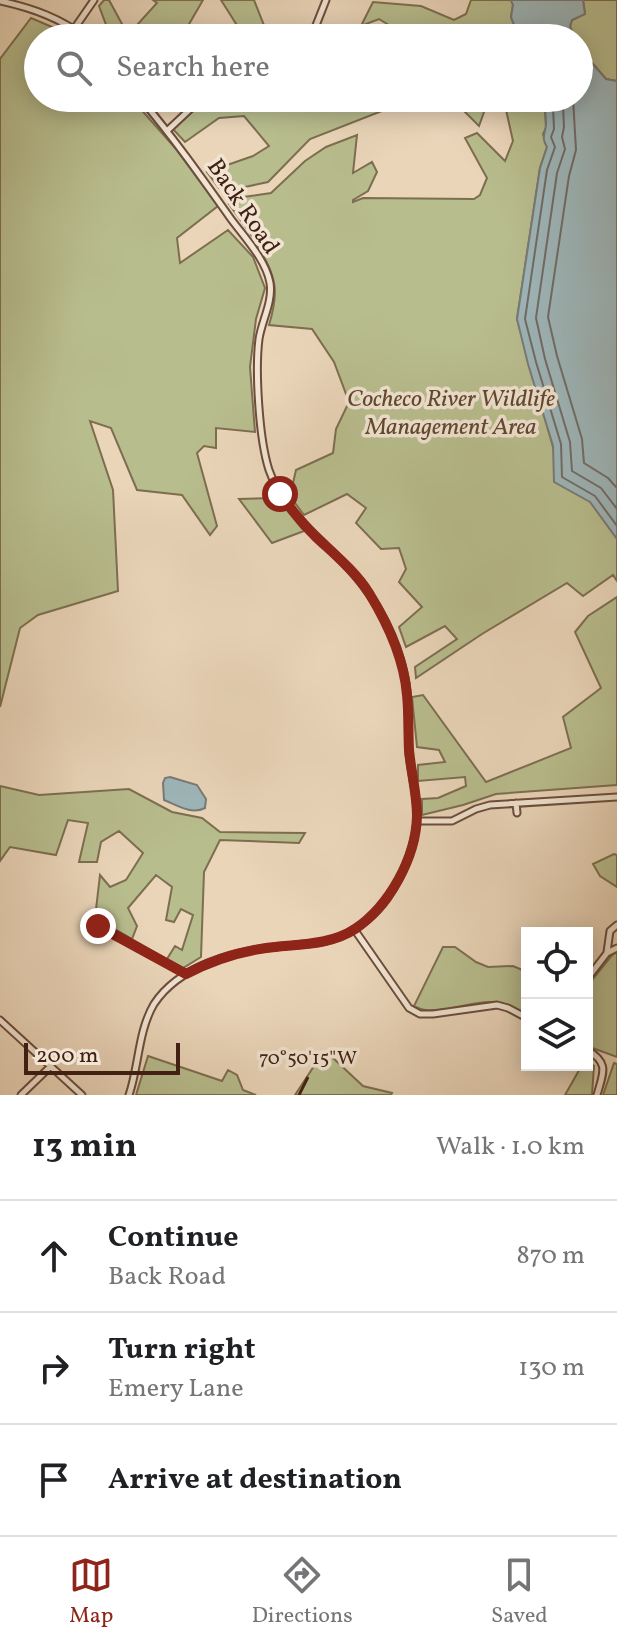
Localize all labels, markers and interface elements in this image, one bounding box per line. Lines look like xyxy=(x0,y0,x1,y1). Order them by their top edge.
search box xyxy=(24,24,593,112)
icon: search xyxy=(52,46,96,90)
text: Search here xyxy=(116,47,270,89)
street label: Back Road xyxy=(198,152,287,262)
park label: Cocheco River Wildlife Management Area xyxy=(347,383,555,445)
route start xyxy=(262,476,298,512)
route end xyxy=(80,908,116,944)
map controls xyxy=(521,927,593,1071)
button: locate xyxy=(521,927,593,999)
button: layers xyxy=(521,999,593,1071)
scale bar xyxy=(24,1039,180,1075)
text: 200 m xyxy=(36,1041,98,1072)
text: 70°50'15"W xyxy=(259,1045,357,1073)
text: 13 min xyxy=(32,1124,137,1171)
text: Walk · 1.0 km xyxy=(436,1129,585,1165)
text: Continue xyxy=(108,1217,239,1259)
icon: ahead xyxy=(32,1234,76,1278)
text: 870 m xyxy=(516,1238,585,1274)
text: Back Road xyxy=(108,1259,226,1295)
text: Turn right xyxy=(108,1329,256,1371)
icon: right xyxy=(32,1346,76,1390)
text: 130 m xyxy=(518,1350,585,1386)
text: Emery Lane xyxy=(108,1371,244,1407)
icon: arrive xyxy=(32,1458,76,1502)
text: Arrive at destination xyxy=(108,1459,402,1501)
tab: Map xyxy=(69,1553,113,1632)
tab: Directions xyxy=(252,1553,353,1632)
tab: Saved xyxy=(491,1553,548,1632)

